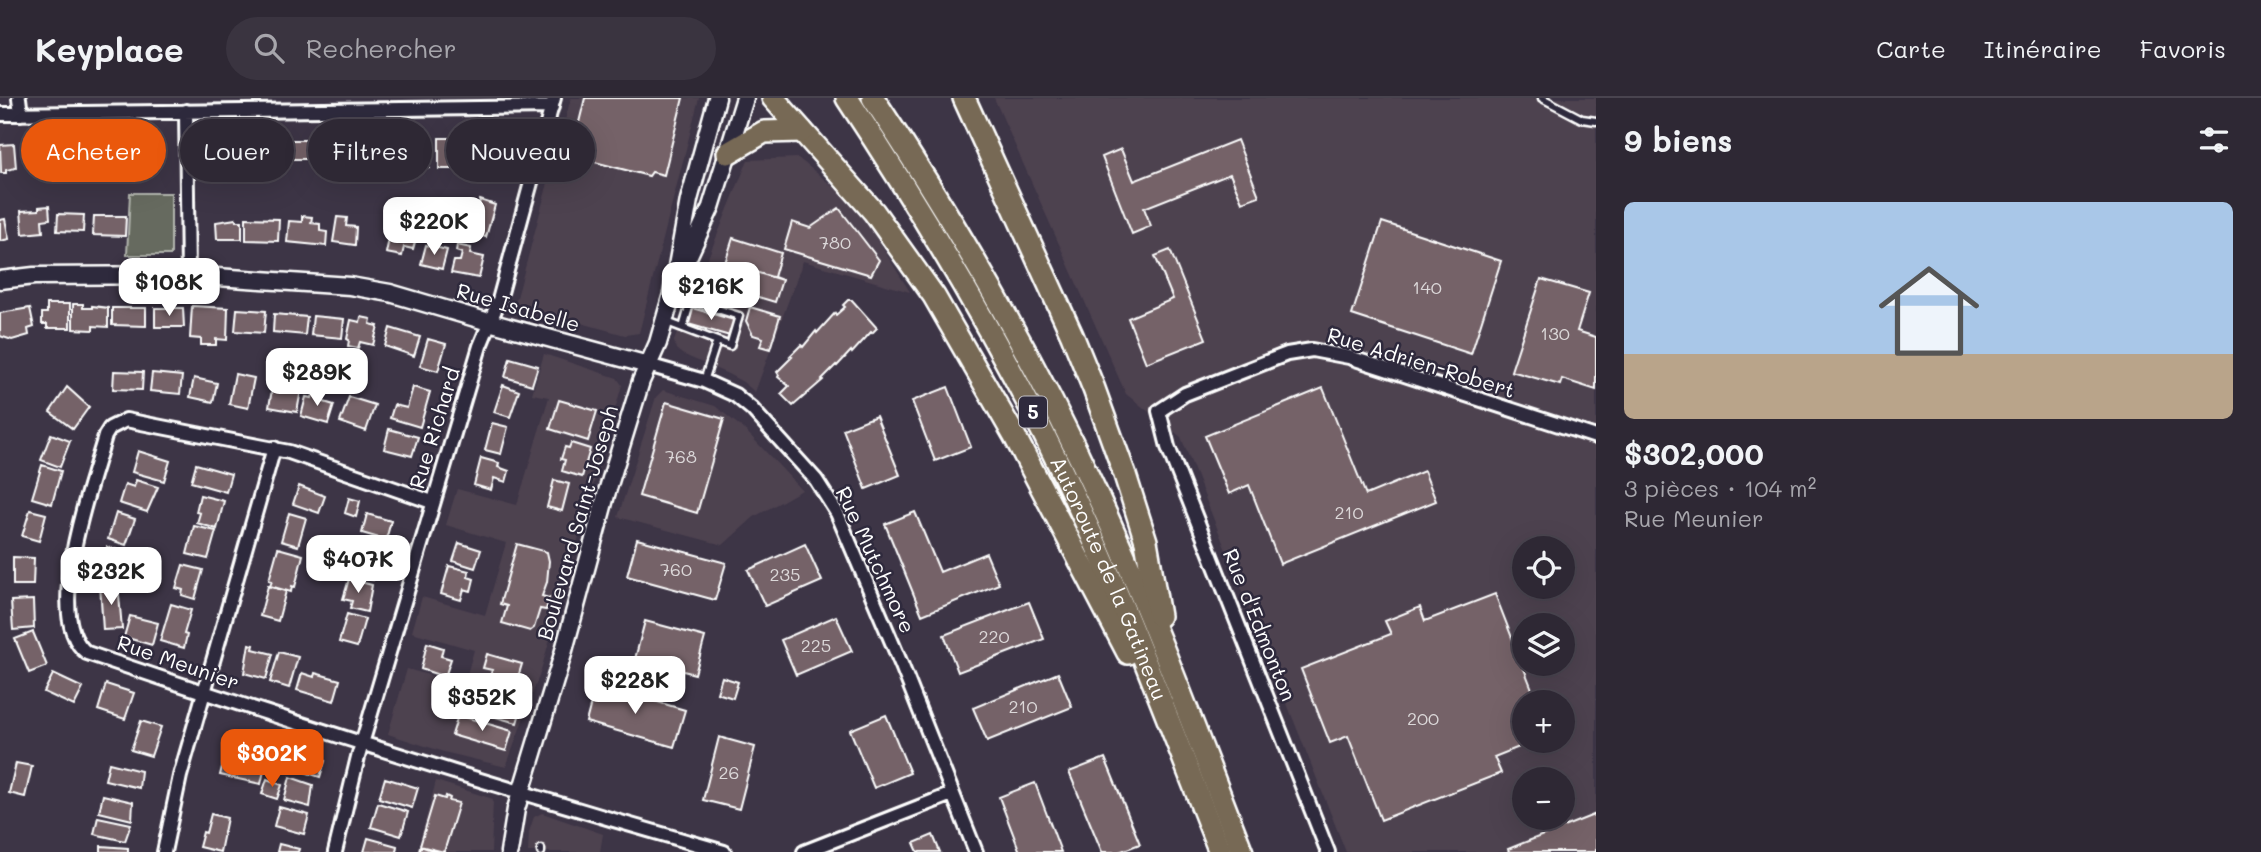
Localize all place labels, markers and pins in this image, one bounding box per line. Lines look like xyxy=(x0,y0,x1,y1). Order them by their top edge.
pin: $220K xyxy=(385,198,483,257)
pin: $108K xyxy=(120,258,218,318)
pin: $216K xyxy=(662,262,760,322)
pin: $289K xyxy=(268,348,366,408)
pin: $407K xyxy=(309,536,407,595)
pin: $232K xyxy=(62,547,160,607)
pin: $228K xyxy=(586,656,684,716)
pin: $352K xyxy=(433,674,531,733)
pin: $302K xyxy=(223,730,321,789)

